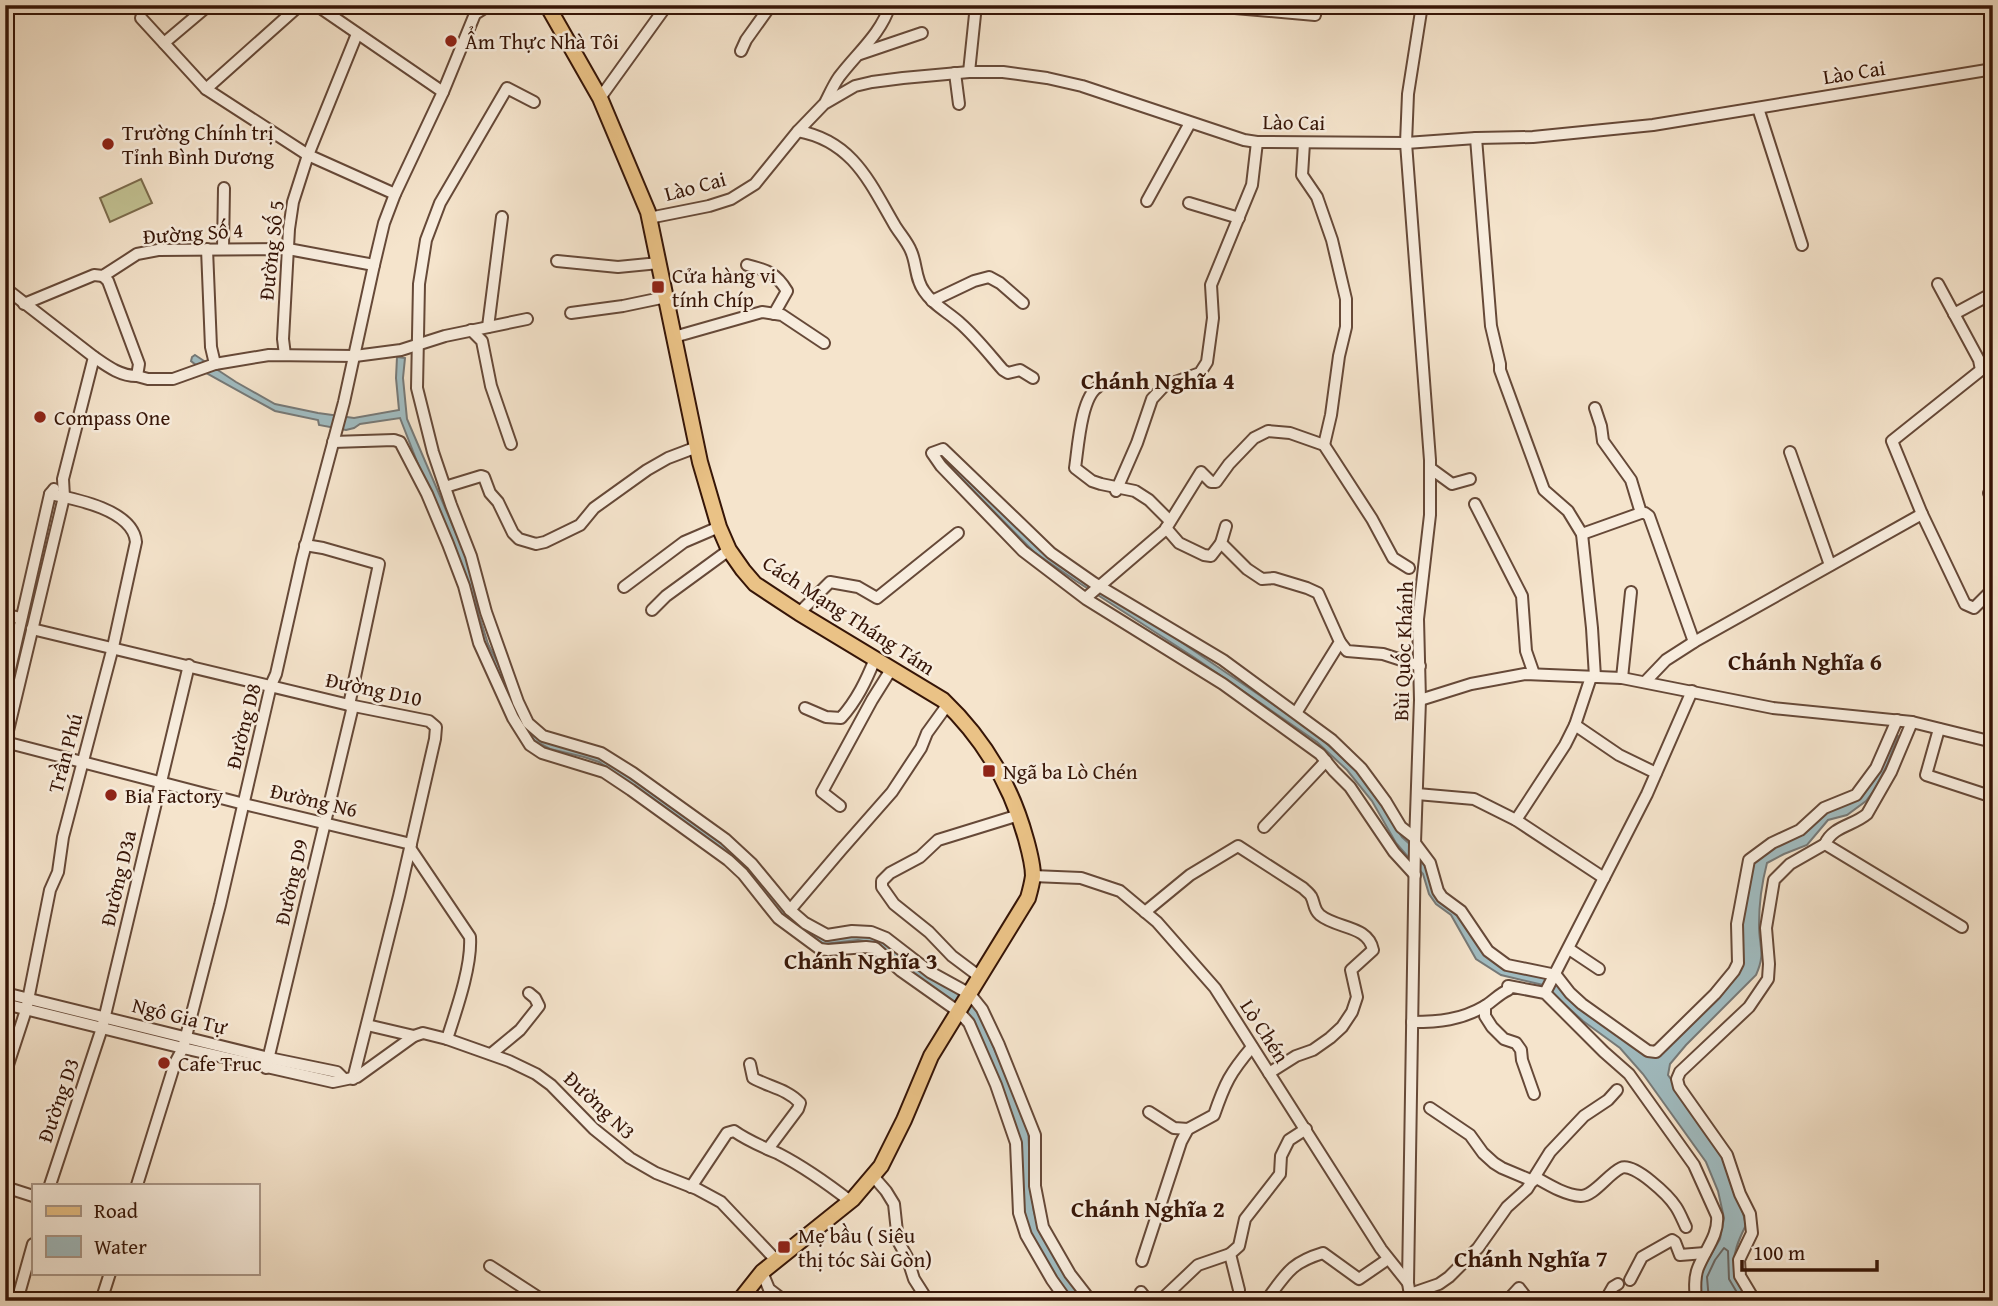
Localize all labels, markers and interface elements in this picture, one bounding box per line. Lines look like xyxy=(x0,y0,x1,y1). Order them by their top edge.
place label: Ẩm Thực Nhà Tôi xyxy=(465,26,619,57)
marker: Ẩm Thực Nhà Tôi xyxy=(443,33,459,49)
street label: Lào Cai xyxy=(1821,52,1888,92)
street label: Lào Cai xyxy=(1262,106,1326,138)
place label: Trường Chính trị Tỉnh Bình Dương xyxy=(122,117,274,172)
marker: Trường Chính trị Tỉnh Bình Dương xyxy=(100,136,116,152)
street label: Lào Cai xyxy=(661,163,729,209)
street label: Đường Số 5 xyxy=(250,199,292,301)
street label: Đường Số 4 xyxy=(142,214,244,252)
place label: Cửa hàng vi tính Chíp xyxy=(672,260,776,315)
marker: Cửa hàng vi tính Chíp xyxy=(650,279,666,295)
district label: Chánh Nghĩa 4 xyxy=(1081,363,1235,398)
place label: Compass One xyxy=(54,402,170,433)
marker: Compass One xyxy=(32,409,48,425)
street label: Cách Mạng Tháng Tám xyxy=(757,548,941,682)
street label: Bùi Quốc Khánh xyxy=(1385,580,1421,722)
district label: Chánh Nghĩa 6 xyxy=(1728,644,1882,679)
street label: Đường D10 xyxy=(323,664,425,714)
street label: Đường D8 xyxy=(217,680,269,772)
street label: Trần Phú xyxy=(40,709,91,796)
place label: Ngã ba Lò Chén xyxy=(1003,756,1138,787)
marker: Ngã ba Lò Chén xyxy=(981,763,997,779)
street label: Đường N6 xyxy=(267,775,361,825)
place label: Bia Factory xyxy=(125,780,224,811)
marker: Bia Factory xyxy=(103,787,119,803)
street label: Đường D3a xyxy=(92,827,144,929)
street label: Đường D9 xyxy=(266,836,316,928)
district label: Chánh Nghĩa 3 xyxy=(784,943,938,978)
street label: Ngô Gia Tự xyxy=(129,989,232,1043)
street label: Lò Chén xyxy=(1233,993,1297,1069)
place label: Cafe Truc xyxy=(178,1048,262,1079)
street label: Đường D3 xyxy=(29,1054,87,1146)
marker: Cafe Truc xyxy=(156,1055,172,1071)
street label: Đường N3 xyxy=(557,1064,643,1146)
legend xyxy=(32,1184,259,1274)
district label: Chánh Nghĩa 2 xyxy=(1071,1191,1225,1226)
text: Road xyxy=(94,1195,139,1226)
place label: Mẹ bầu ( Siêu thị tóc Sài Gòn) xyxy=(798,1220,932,1275)
scale bar xyxy=(1742,1229,1877,1273)
text: Water xyxy=(94,1231,147,1262)
text: 100 m xyxy=(1753,1237,1805,1268)
marker: Mẹ bầu ( Siêu thị tóc Sài Gòn) xyxy=(776,1239,792,1255)
district label: Chánh Nghĩa 7 xyxy=(1454,1241,1608,1276)

